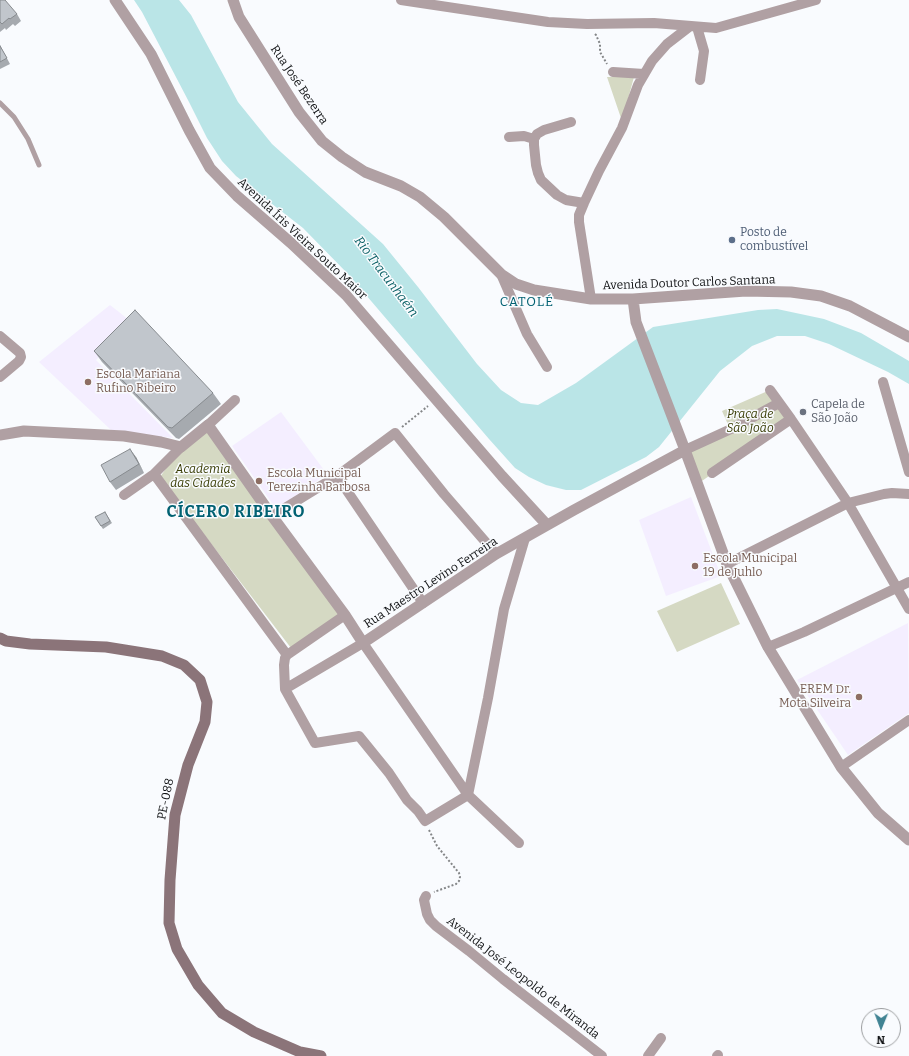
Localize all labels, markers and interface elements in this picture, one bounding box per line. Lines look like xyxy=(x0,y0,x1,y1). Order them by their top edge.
street label: Rua José Bezerra xyxy=(267,43,331,127)
street label: Avenida Íris Vieira Souto Maior xyxy=(234,175,370,303)
place label: Posto de combustível xyxy=(740,226,808,254)
water label: Rio Tracunhaém xyxy=(351,234,421,320)
marker: Posto de combustível xyxy=(727,235,737,245)
street label: Avenida Doutor Carlos Santana xyxy=(602,273,776,293)
district label: CATOLÉ xyxy=(500,294,554,310)
place label: Escola Mariana Rufino Ribeiro xyxy=(96,368,180,396)
marker: Escola Mariana Rufino Ribeiro xyxy=(83,377,93,387)
place label: Capela de São João xyxy=(811,398,865,426)
marker: Capela de São João xyxy=(798,407,808,417)
park label: Praça de São João xyxy=(726,408,774,436)
park label: Academia das Cidades xyxy=(170,463,236,491)
place label: Escola Municipal Terezinha Barbosa xyxy=(267,467,370,495)
marker: Escola Municipal Terezinha Barbosa xyxy=(254,476,264,486)
district label: CÍCERO RIBEIRO xyxy=(167,503,305,523)
street label: Rua Maestro Levino Ferreira xyxy=(362,534,500,632)
place label: Escola Municipal 19 de Juhlo xyxy=(703,552,797,580)
marker: Escola Municipal 19 de Juhlo xyxy=(690,561,700,571)
place label: EREM Dr. Mota Silveira xyxy=(779,683,851,711)
marker: EREM Dr. Mota Silveira xyxy=(854,692,864,702)
street label: PE-088 xyxy=(155,777,177,821)
street label: Avenida José Leopoldo de Miranda xyxy=(444,914,602,1042)
north arrow xyxy=(861,1008,901,1048)
text: N xyxy=(876,1033,885,1046)

